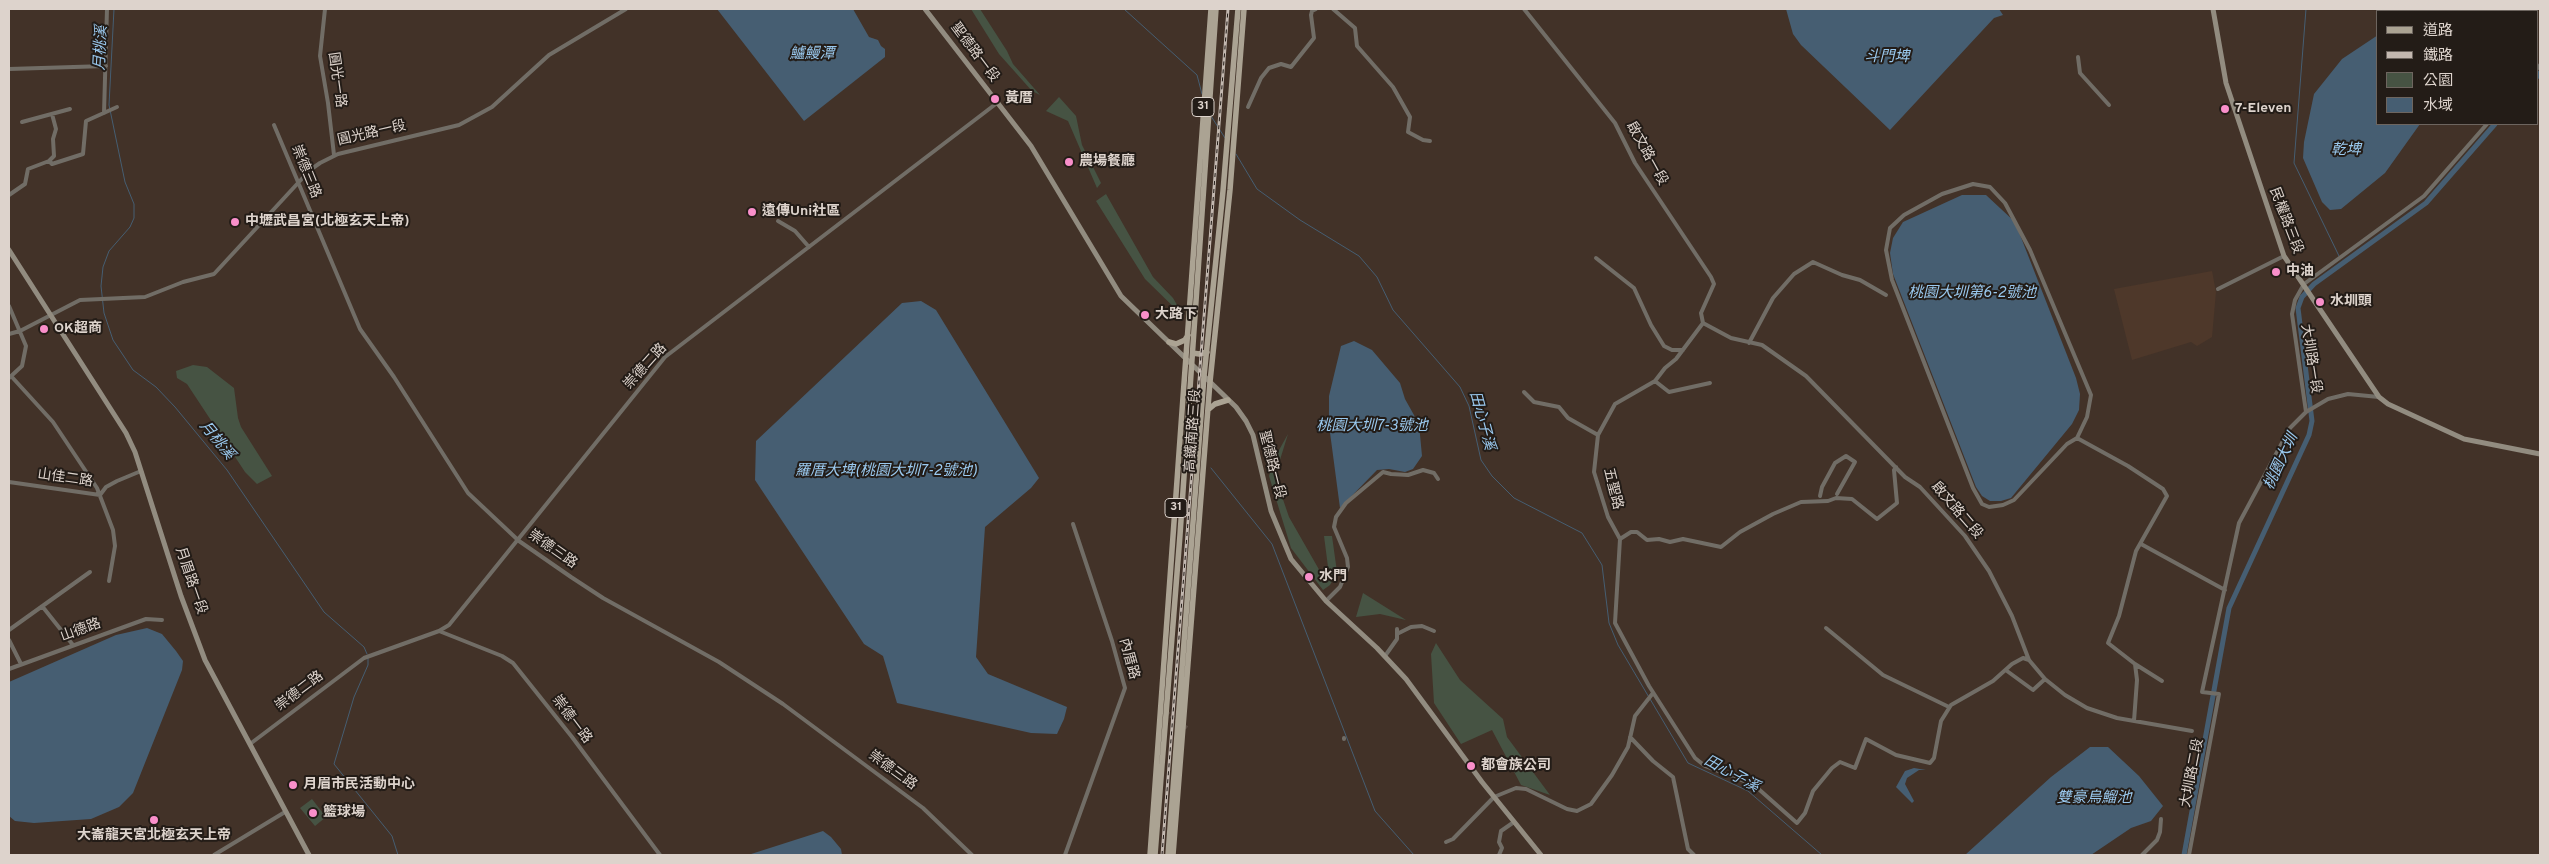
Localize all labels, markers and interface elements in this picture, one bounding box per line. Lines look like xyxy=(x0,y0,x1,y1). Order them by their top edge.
legend xyxy=(2376,10,2539,125)
street label: 聖德路一段 xyxy=(946,20,1002,86)
text: 道路 xyxy=(2423,22,2453,41)
water label: 月桃溪 xyxy=(92,25,112,71)
water label: 鱸鰻潭 xyxy=(790,46,834,64)
text: 鐵路 xyxy=(2423,47,2453,66)
water label: 斗門埤 xyxy=(1865,49,1909,67)
street label: 圓光一路 xyxy=(324,51,348,109)
text: 公園 xyxy=(2423,72,2453,91)
place label: 黃厝 xyxy=(1005,91,1033,107)
marker: 黃厝 xyxy=(989,93,1001,105)
text: 水域 xyxy=(2423,97,2453,116)
road number: 31 xyxy=(1192,98,1214,116)
place label: 7-Eleven xyxy=(2235,101,2292,117)
marker: 7-Eleven xyxy=(2219,103,2231,115)
street label: 圓光路一段 xyxy=(336,118,408,150)
street label: 啟文路一段 xyxy=(1622,119,1670,189)
water label: 乾埤 xyxy=(2331,142,2361,160)
street label: 崇德三路 xyxy=(287,143,323,201)
place label: 農場餐廳 xyxy=(1079,154,1135,170)
marker: 農場餐廳 xyxy=(1063,156,1075,168)
street label: 民權路三段 xyxy=(2265,185,2305,257)
place label: 遠傳Uni社區 xyxy=(762,204,840,220)
marker: 遠傳Uni社區 xyxy=(746,206,758,218)
place label: 中壢武昌宮(北極玄天上帝) xyxy=(245,214,409,230)
marker: 中壢武昌宮(北極玄天上帝) xyxy=(229,216,241,228)
place label: 中油 xyxy=(2286,264,2314,280)
marker: 中油 xyxy=(2270,266,2282,278)
water label: 桃園大圳第6-2號池 xyxy=(1908,285,2036,303)
place label: 水圳頭 xyxy=(2330,294,2372,310)
marker: 水圳頭 xyxy=(2314,296,2326,308)
place label: 大路下 xyxy=(1155,307,1197,323)
marker: 大路下 xyxy=(1139,309,1151,321)
place label: OK超商 xyxy=(54,321,102,337)
marker: OK超商 xyxy=(38,323,50,335)
street label: 大圳路一段 xyxy=(2296,323,2324,395)
street label: 崇德二路 xyxy=(621,341,671,393)
street label: 高鐵南路三段 xyxy=(1183,389,1205,473)
water label: 田心子溪 xyxy=(1465,390,1497,452)
water label: 月桃溪 xyxy=(195,418,237,464)
water label: 桃園大圳7-3號池 xyxy=(1316,418,1428,436)
street label: 聖德路一段 xyxy=(1254,429,1288,501)
water label: 桃園大圳 xyxy=(2261,431,2303,493)
water label: 羅厝大埤(桃園大圳7-2號池) xyxy=(795,463,977,481)
street label: 山佳二路 xyxy=(36,467,94,491)
street label: 五聖路 xyxy=(1599,467,1625,511)
street label: 啟文路二段 xyxy=(1927,479,1985,543)
road number: 31 xyxy=(1165,498,1187,518)
street label: 崇德三路 xyxy=(524,527,580,573)
street label: 月眉路一段 xyxy=(171,545,209,617)
place label: 水門 xyxy=(1319,569,1347,585)
marker: 水門 xyxy=(1303,571,1315,583)
street label: 山德路 xyxy=(58,616,104,646)
street label: 內厝路 xyxy=(1114,637,1142,681)
street label: 崇德二路 xyxy=(273,668,327,716)
street label: 崇德一路 xyxy=(547,693,595,747)
street label: 大圳路二段 xyxy=(2178,737,2208,809)
street label: 崇德三路 xyxy=(864,748,920,794)
water label: 田心子溪 xyxy=(1700,753,1762,797)
place label: 都會族公司 xyxy=(1481,758,1551,774)
marker: 都會族公司 xyxy=(1465,760,1477,772)
place label: 月眉市民活動中心 xyxy=(303,777,415,793)
marker: 月眉市民活動中心 xyxy=(287,779,299,791)
water label: 雙豪烏鰡池 xyxy=(2057,790,2131,808)
place label: 籃球場 xyxy=(323,805,365,821)
marker: 籃球場 xyxy=(307,807,319,819)
marker: 大崙龍天宮北極玄天上帝 xyxy=(148,814,160,826)
place label: 大崙龍天宮北極玄天上帝 xyxy=(77,828,231,844)

